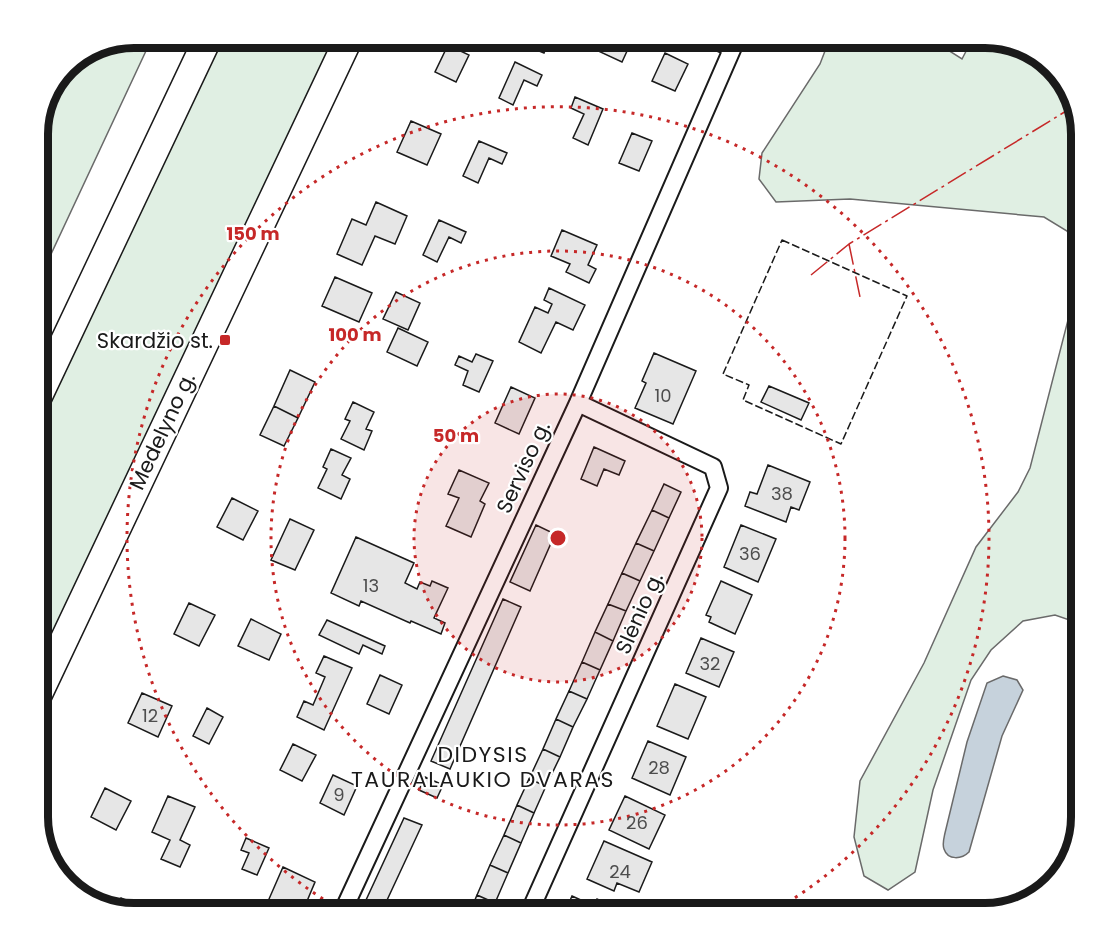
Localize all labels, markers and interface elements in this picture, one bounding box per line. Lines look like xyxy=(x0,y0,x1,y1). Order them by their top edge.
text: 150 m xyxy=(226,221,280,246)
text: 100 m xyxy=(328,322,382,347)
place label: Skardžio st. xyxy=(97,326,213,355)
marker: Skardžio st. xyxy=(218,333,232,347)
street label: Medelyno g. xyxy=(122,368,202,494)
house number: 10 xyxy=(654,383,672,408)
street label: Serviso g. xyxy=(489,416,557,518)
text: 50 m xyxy=(433,423,479,448)
house number: 38 xyxy=(771,481,793,506)
centre of rings xyxy=(548,528,568,548)
house number: 36 xyxy=(739,541,761,566)
street label: Slėnio g. xyxy=(608,567,670,659)
house number: 13 xyxy=(363,573,379,598)
house number: 32 xyxy=(700,651,720,676)
house number: 12 xyxy=(142,703,158,728)
district label: DIDYSIS TAURALAUKIO DVARAS xyxy=(351,739,615,795)
house number: 28 xyxy=(648,755,670,780)
house number: 9 xyxy=(333,782,345,807)
house number: 26 xyxy=(626,810,648,835)
house number: 24 xyxy=(609,859,631,884)

